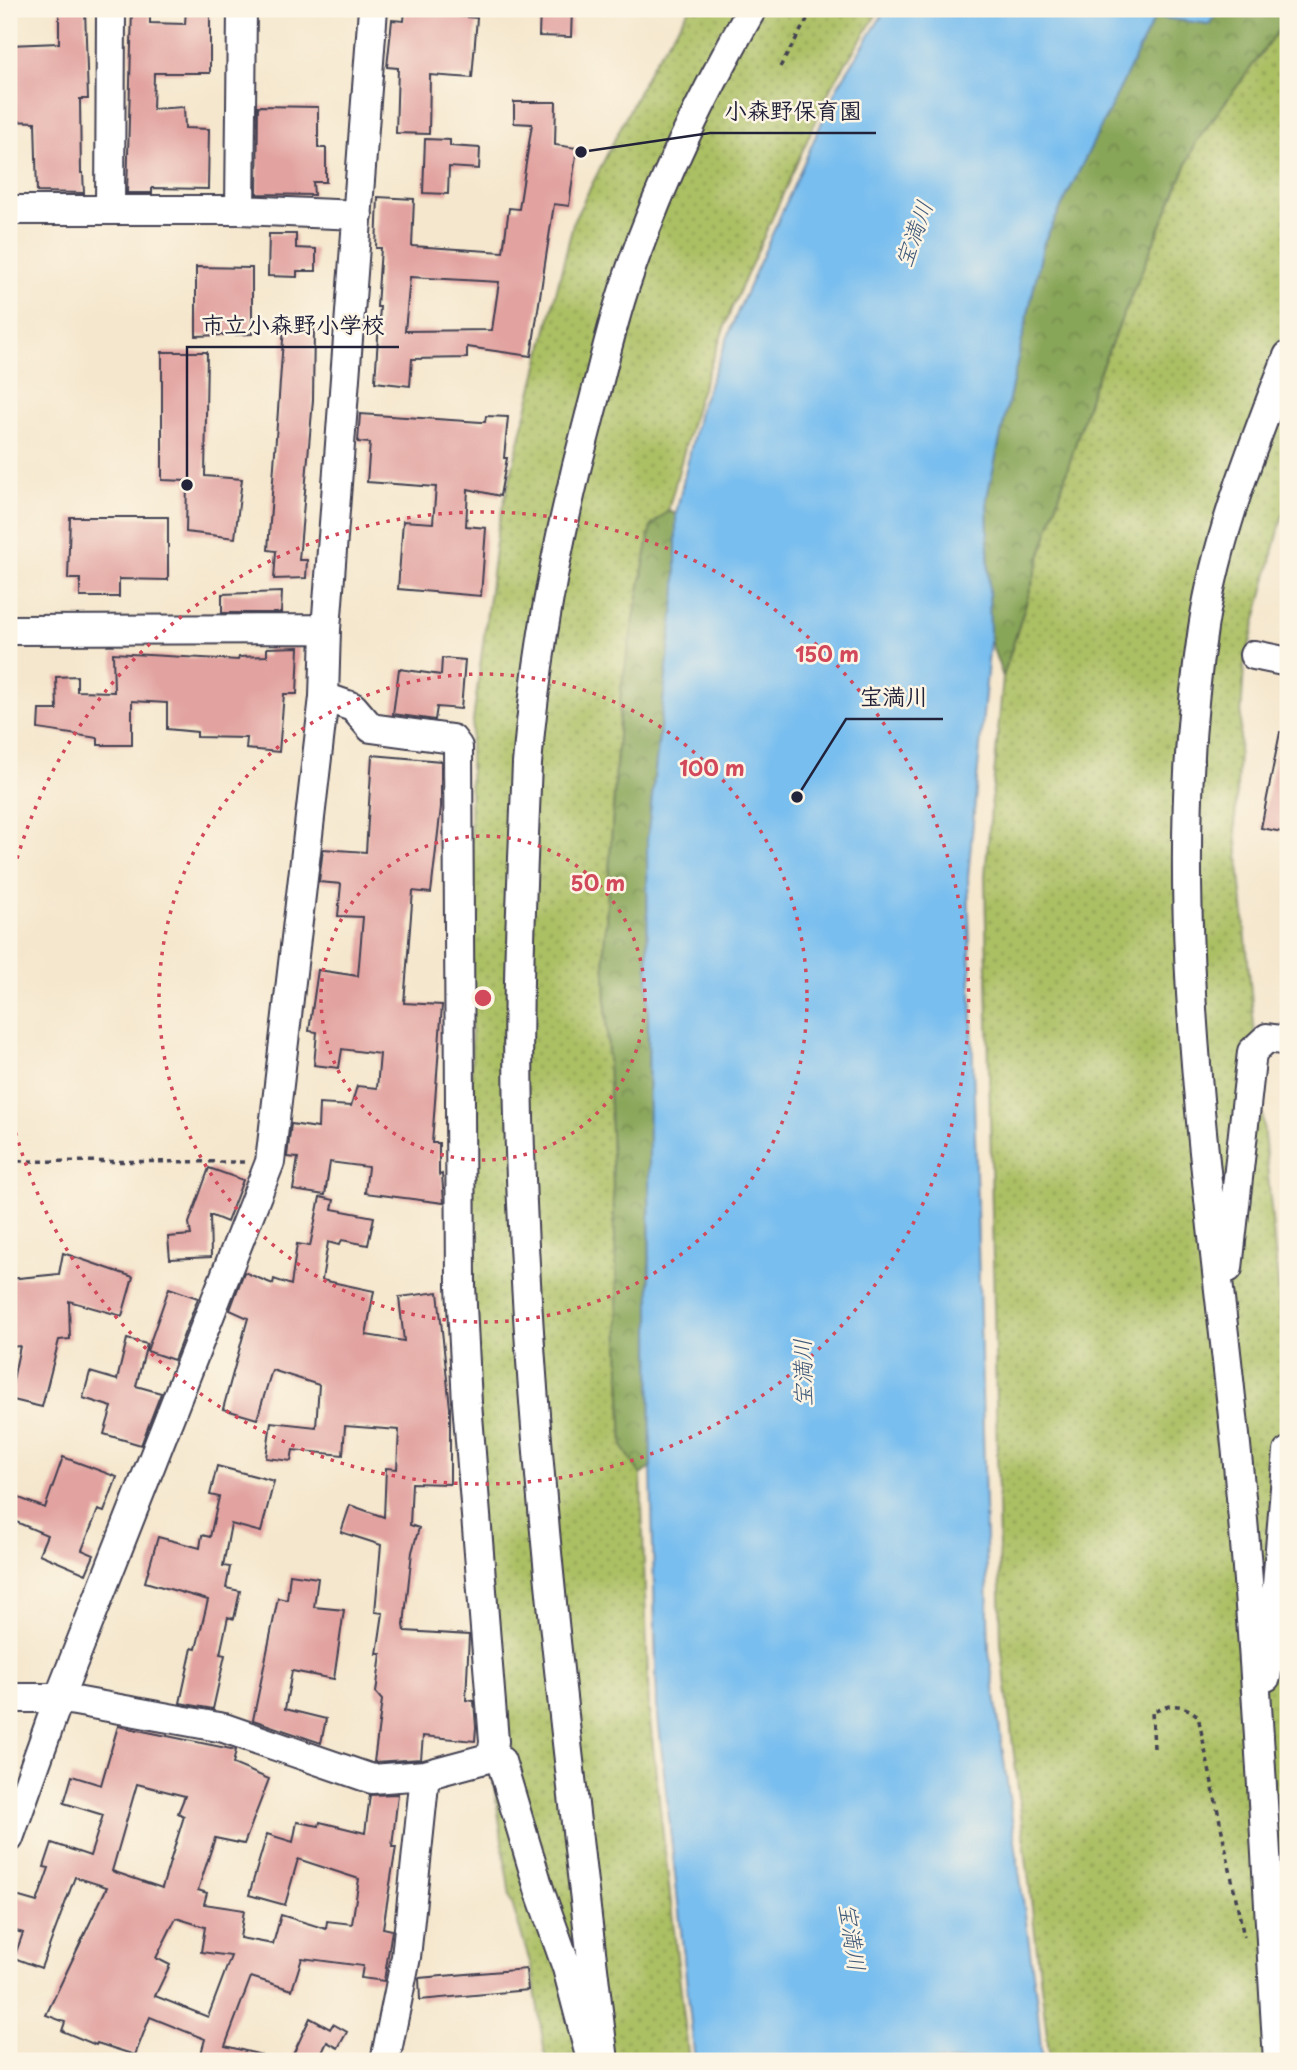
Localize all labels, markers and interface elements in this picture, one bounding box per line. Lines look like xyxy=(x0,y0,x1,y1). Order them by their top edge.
callout: 小森野保育園 xyxy=(710,89,876,133)
text: 小森野保育園 xyxy=(724,92,862,127)
water label: 宝満川 xyxy=(884,195,941,272)
callout: 市立小森野小学校 xyxy=(187,303,399,347)
text: 市立小森野小学校 xyxy=(201,306,385,341)
text: 150 m xyxy=(795,637,859,669)
callout: 宝満川 xyxy=(846,675,943,719)
text: 宝満川 xyxy=(860,678,929,713)
text: 100 m xyxy=(679,751,745,783)
text: 50 m xyxy=(571,866,625,898)
centre of rings xyxy=(471,986,495,1010)
water label: 宝満川 xyxy=(783,1338,820,1408)
water label: 宝満川 xyxy=(831,1900,876,1973)

